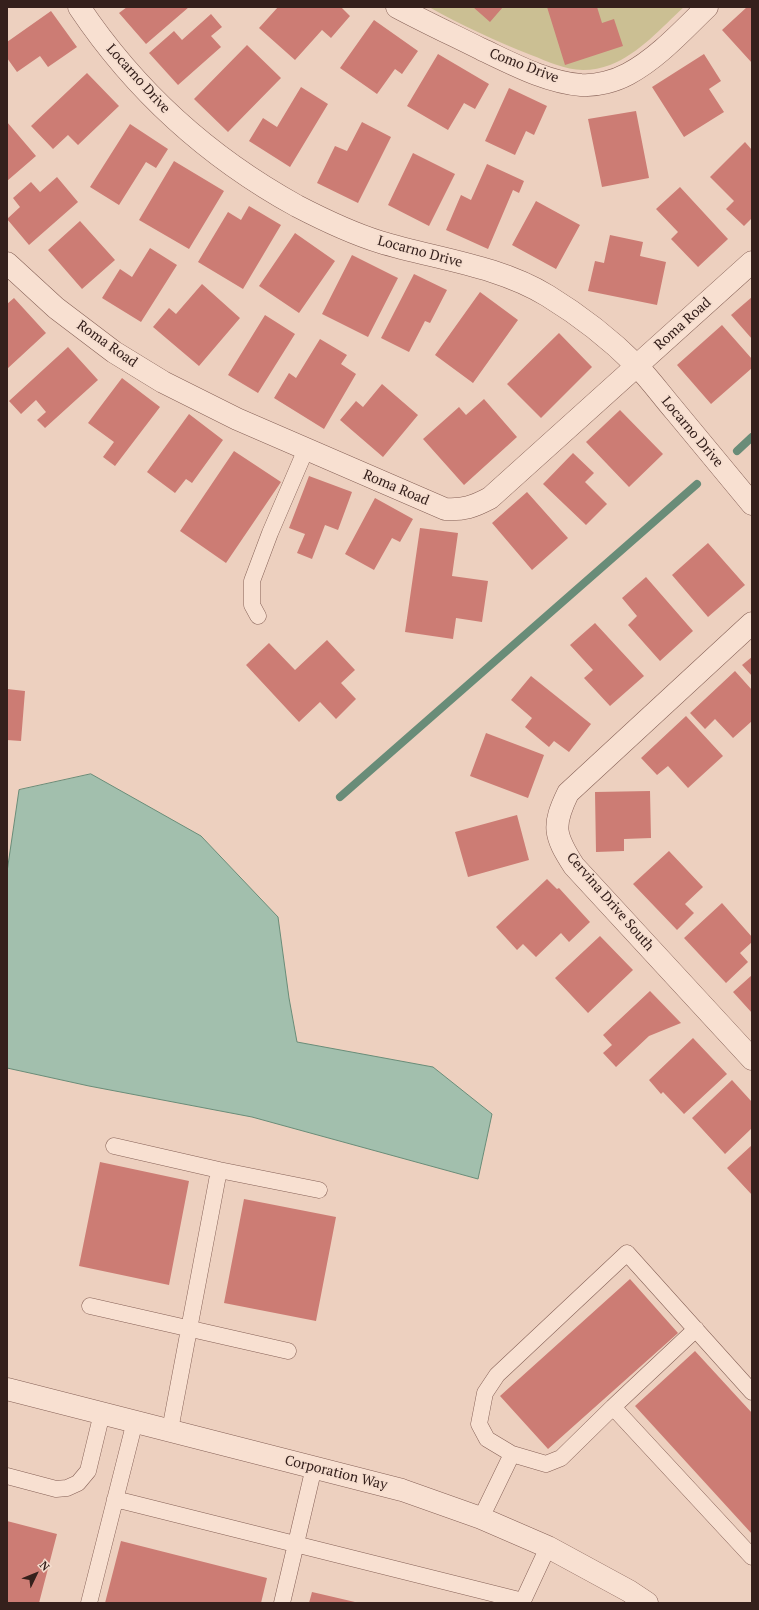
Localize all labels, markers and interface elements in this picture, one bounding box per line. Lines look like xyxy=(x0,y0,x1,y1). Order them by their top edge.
street label: Locarno Drive xyxy=(103,41,173,117)
street label: Como Drive xyxy=(487,45,561,87)
street label: Locarno Drive xyxy=(376,233,464,271)
street label: Roma Road xyxy=(651,294,715,354)
street label: Roma Road xyxy=(73,317,141,371)
street label: Locarno Drive xyxy=(658,393,726,471)
street label: Roma Road xyxy=(360,467,432,509)
street label: Cervina Drive South xyxy=(563,849,657,955)
street label: Corporation Way xyxy=(283,1452,389,1494)
north arrow xyxy=(16,1554,56,1594)
text: N xyxy=(37,1558,53,1574)

